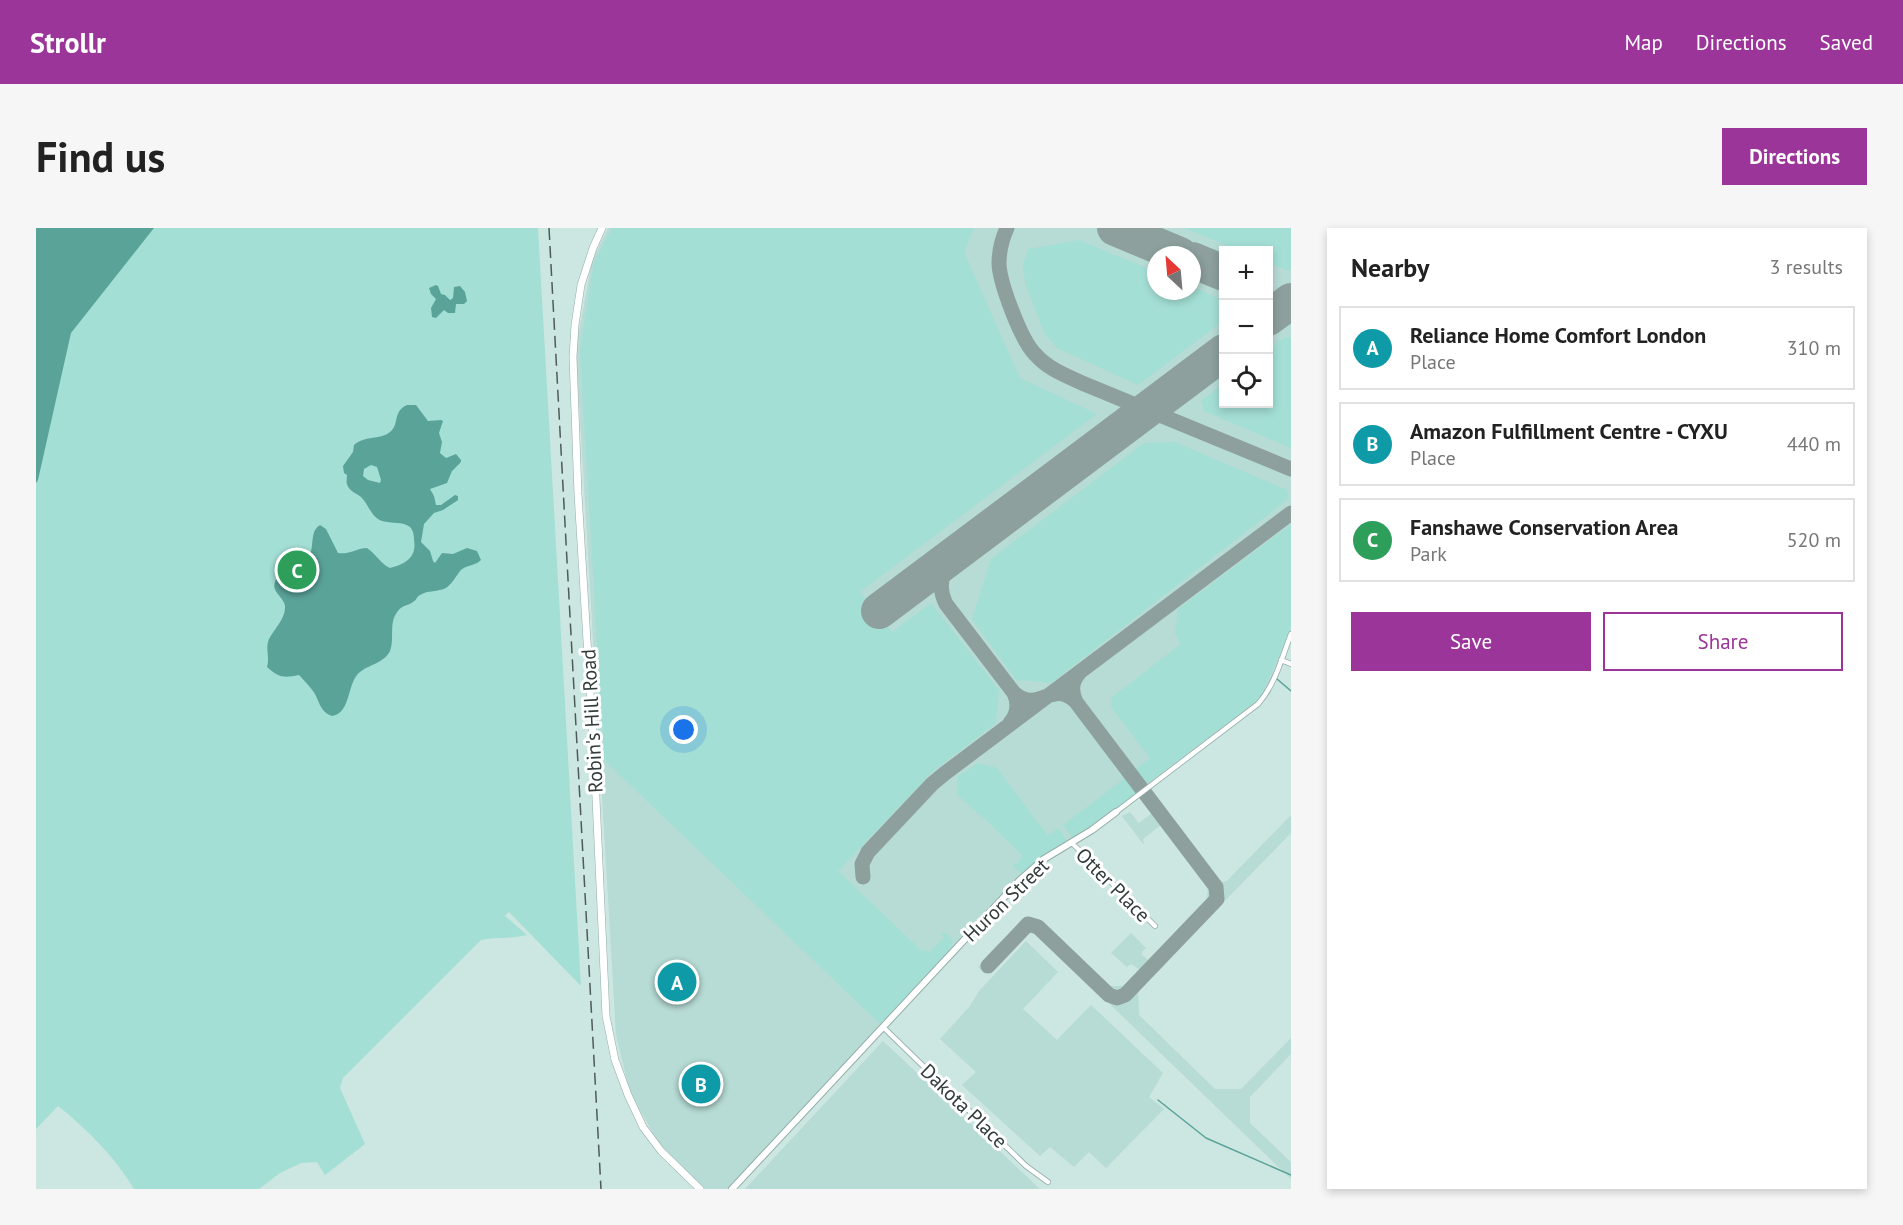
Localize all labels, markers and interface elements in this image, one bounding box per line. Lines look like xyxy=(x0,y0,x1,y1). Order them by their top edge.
text: Strollr xyxy=(30,24,106,61)
text: Map xyxy=(1624,29,1663,56)
text: Directions xyxy=(1696,29,1787,56)
text: Saved xyxy=(1820,29,1873,56)
button: Directions xyxy=(1722,128,1867,185)
text: Find us xyxy=(36,129,165,184)
north arrow xyxy=(1147,246,1201,300)
map controls xyxy=(1219,246,1273,408)
button: + xyxy=(1219,246,1273,300)
text: Nearby xyxy=(1351,251,1429,284)
text: 3 results xyxy=(1770,254,1843,280)
button: − xyxy=(1219,300,1273,354)
text: Reliance Home Comfort London xyxy=(1410,321,1706,349)
text: A xyxy=(1366,335,1379,361)
text: 310 m xyxy=(1787,335,1841,361)
text: Place xyxy=(1410,349,1456,375)
button: locate xyxy=(1219,354,1273,408)
text: Amazon Fulfillment Centre - CYXU xyxy=(1410,417,1728,445)
text: B xyxy=(1367,431,1378,457)
text: 440 m xyxy=(1787,431,1841,457)
text: Place xyxy=(1410,445,1456,471)
text: Fanshawe Conservation Area xyxy=(1410,513,1679,541)
text: C xyxy=(1367,527,1378,553)
text: 520 m xyxy=(1787,527,1841,553)
text: Park xyxy=(1410,541,1447,567)
pin: C xyxy=(278,548,316,592)
button: Save xyxy=(1351,612,1591,671)
button: Share xyxy=(1603,612,1843,671)
street label: Robin's Hill Road xyxy=(575,649,609,793)
your location xyxy=(669,715,698,744)
street label: Otter Place xyxy=(1070,842,1156,928)
street label: Huron Street xyxy=(958,853,1054,947)
pin: A xyxy=(658,960,696,1005)
street label: Dakota Place xyxy=(915,1058,1013,1154)
pin: B xyxy=(682,1062,720,1106)

